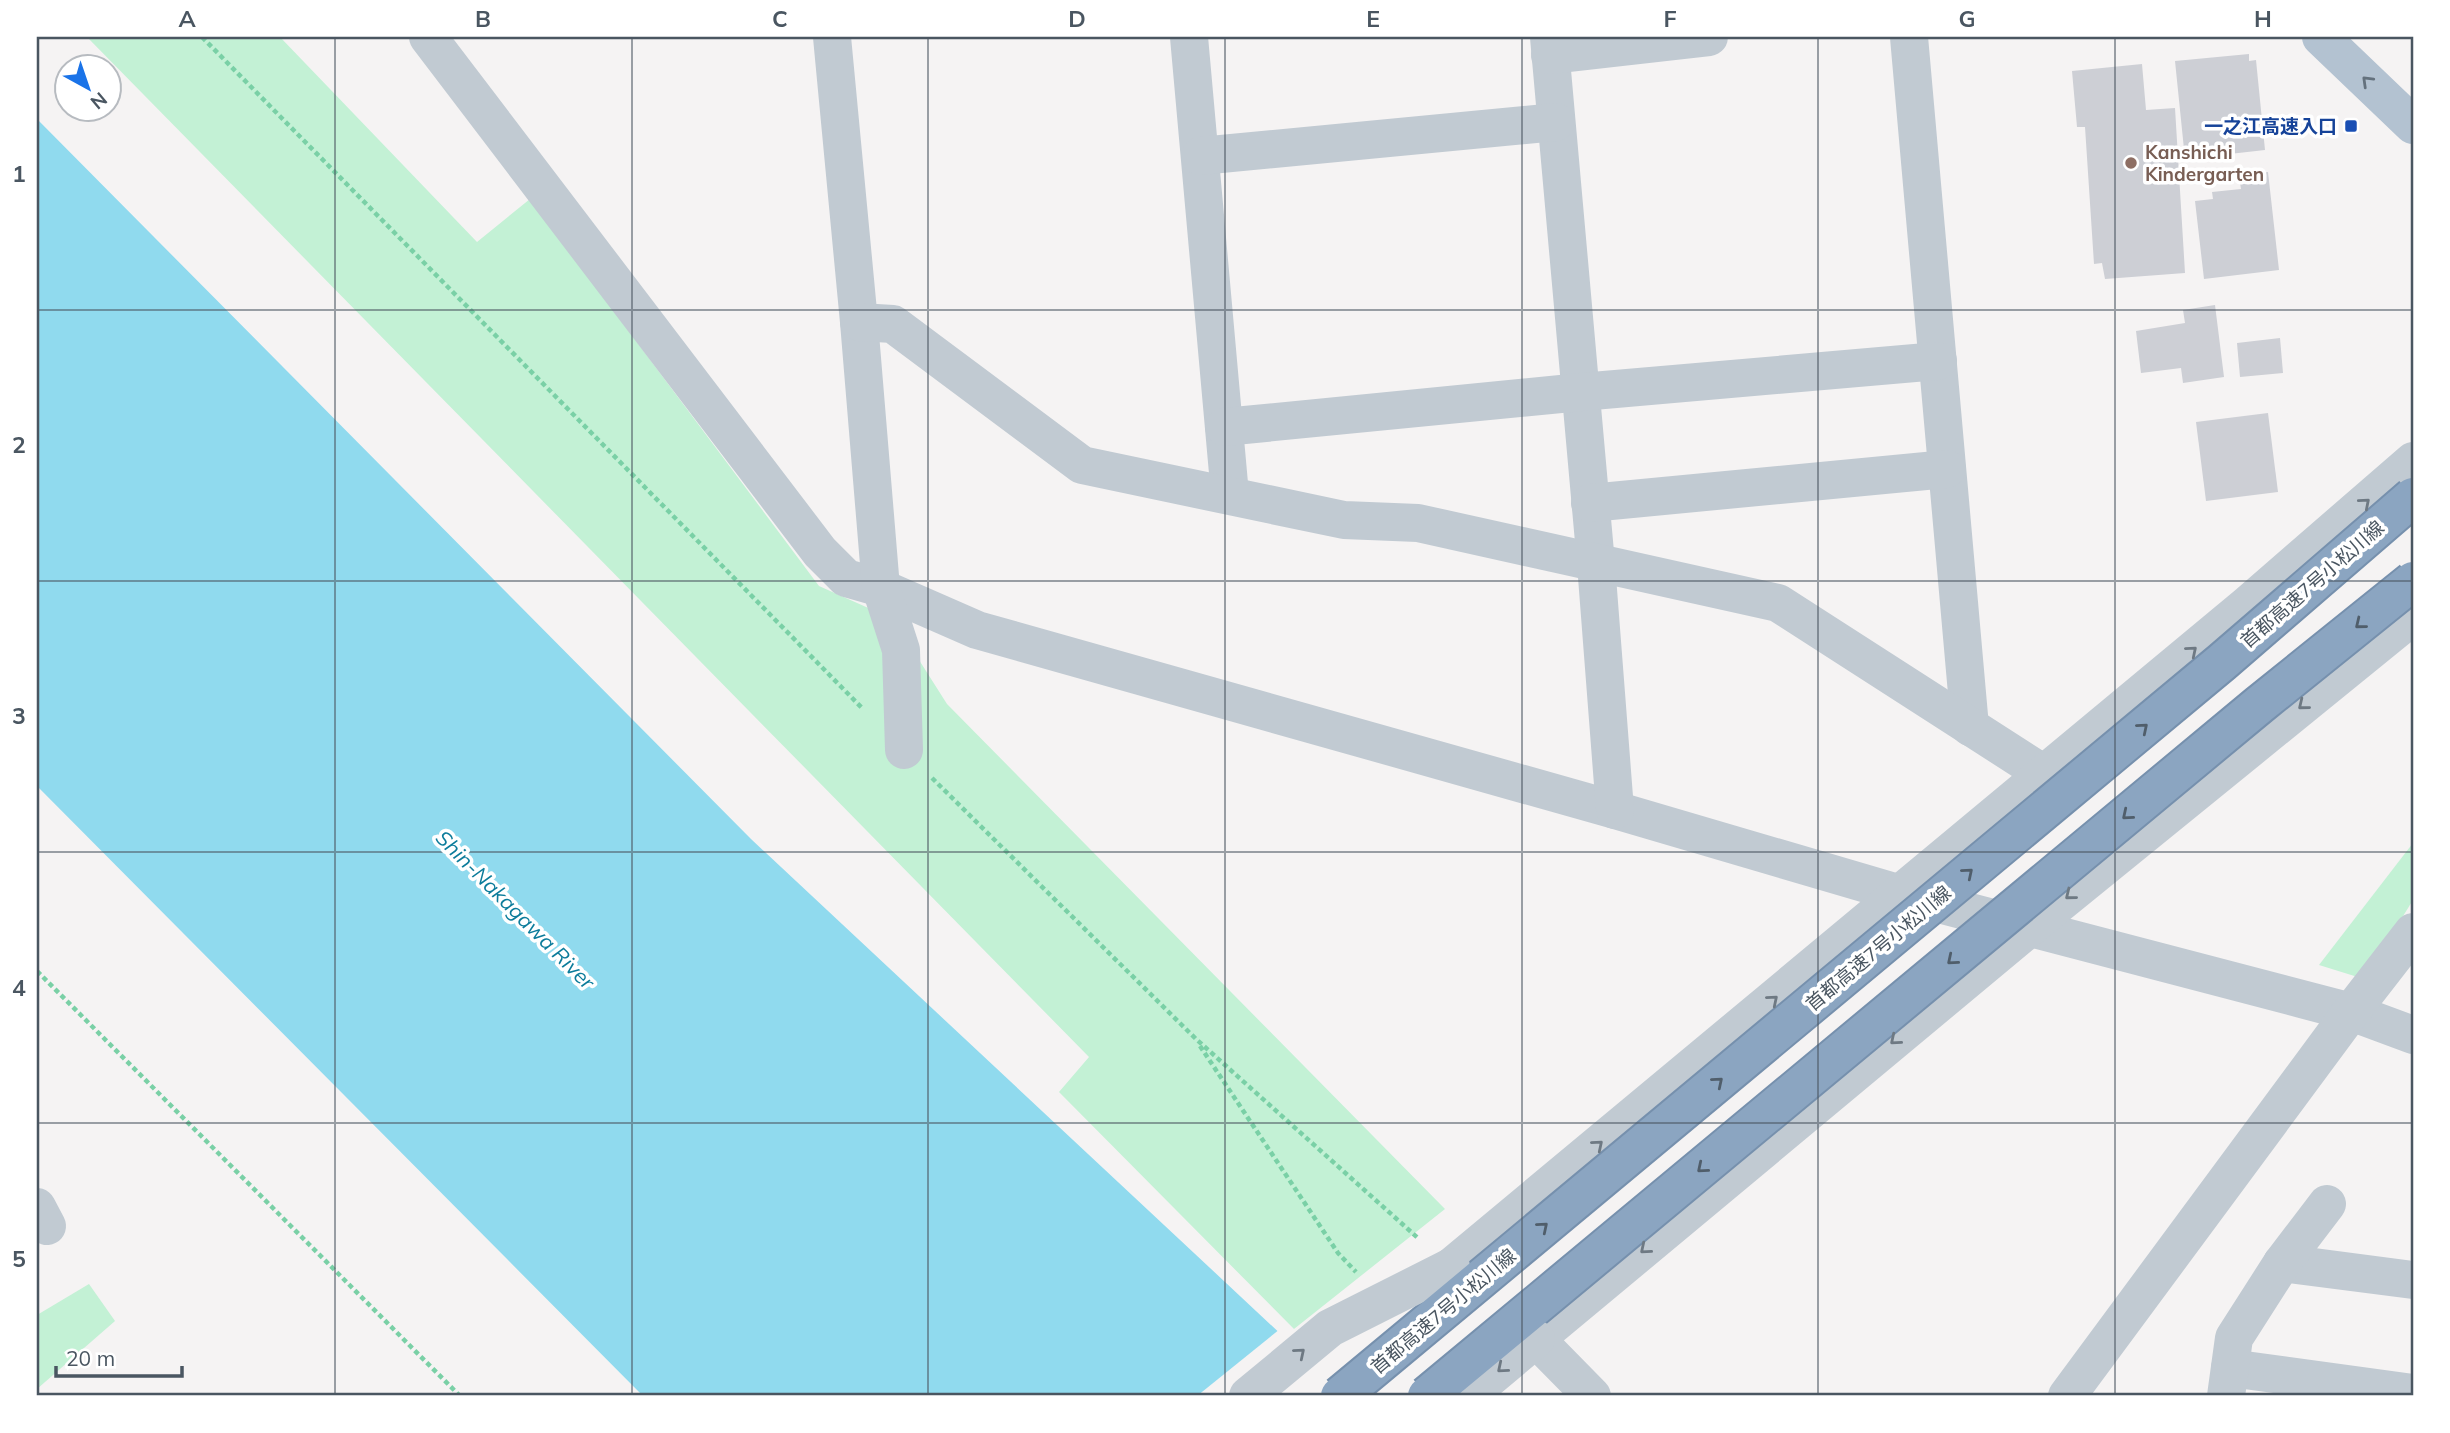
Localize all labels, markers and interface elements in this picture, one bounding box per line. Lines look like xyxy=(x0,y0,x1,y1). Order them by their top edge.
text: A xyxy=(178,4,196,33)
text: B xyxy=(475,4,491,33)
text: C xyxy=(772,4,788,33)
text: D xyxy=(1068,4,1086,33)
text: E xyxy=(1366,4,1380,33)
text: F xyxy=(1663,4,1677,33)
text: G xyxy=(1958,4,1976,33)
text: H xyxy=(2254,4,2272,33)
north arrow xyxy=(52,52,122,122)
one-way arrow xyxy=(2362,76,2375,89)
text: N xyxy=(86,87,112,115)
place label: 一之江高速入口 xyxy=(2204,114,2337,138)
marker: 一之江高速入口 xyxy=(2343,118,2359,134)
place label: Kanshichi Kindergarten xyxy=(2145,140,2264,186)
marker: Kanshichi Kindergarten xyxy=(2123,155,2139,171)
text: 1 xyxy=(12,159,26,188)
text: 2 xyxy=(12,430,26,459)
one-way arrow xyxy=(2357,499,2370,511)
street label: 首都高速7号小松川線 xyxy=(2235,515,2389,653)
one-way arrow xyxy=(2355,616,2368,628)
one-way arrow xyxy=(2184,647,2197,659)
one-way arrow xyxy=(2298,696,2310,709)
text: 3 xyxy=(12,701,26,730)
one-way arrow xyxy=(2135,723,2148,736)
one-way arrow xyxy=(2123,807,2136,819)
water label: Shin-Nakagawa River xyxy=(431,824,602,995)
one-way arrow xyxy=(1960,869,1973,881)
street label: 首都高速7号小松川線 xyxy=(1800,880,1956,1016)
one-way arrow xyxy=(2066,887,2078,900)
one-way arrow xyxy=(1948,952,1961,964)
text: 4 xyxy=(12,973,26,1002)
one-way arrow xyxy=(1764,996,1777,1008)
one-way arrow xyxy=(1890,1032,1903,1044)
one-way arrow xyxy=(1710,1077,1723,1090)
one-way arrow xyxy=(1590,1141,1602,1154)
one-way arrow xyxy=(1697,1160,1710,1172)
one-way arrow xyxy=(1535,1223,1548,1235)
one-way arrow xyxy=(1640,1241,1653,1253)
street label: 首都高速7号小松川線 xyxy=(1365,1243,1521,1379)
text: 5 xyxy=(12,1244,26,1273)
scale bar xyxy=(56,1335,182,1379)
text: 20 m xyxy=(66,1345,115,1371)
one-way arrow xyxy=(1292,1349,1305,1361)
one-way arrow xyxy=(1498,1359,1510,1372)

